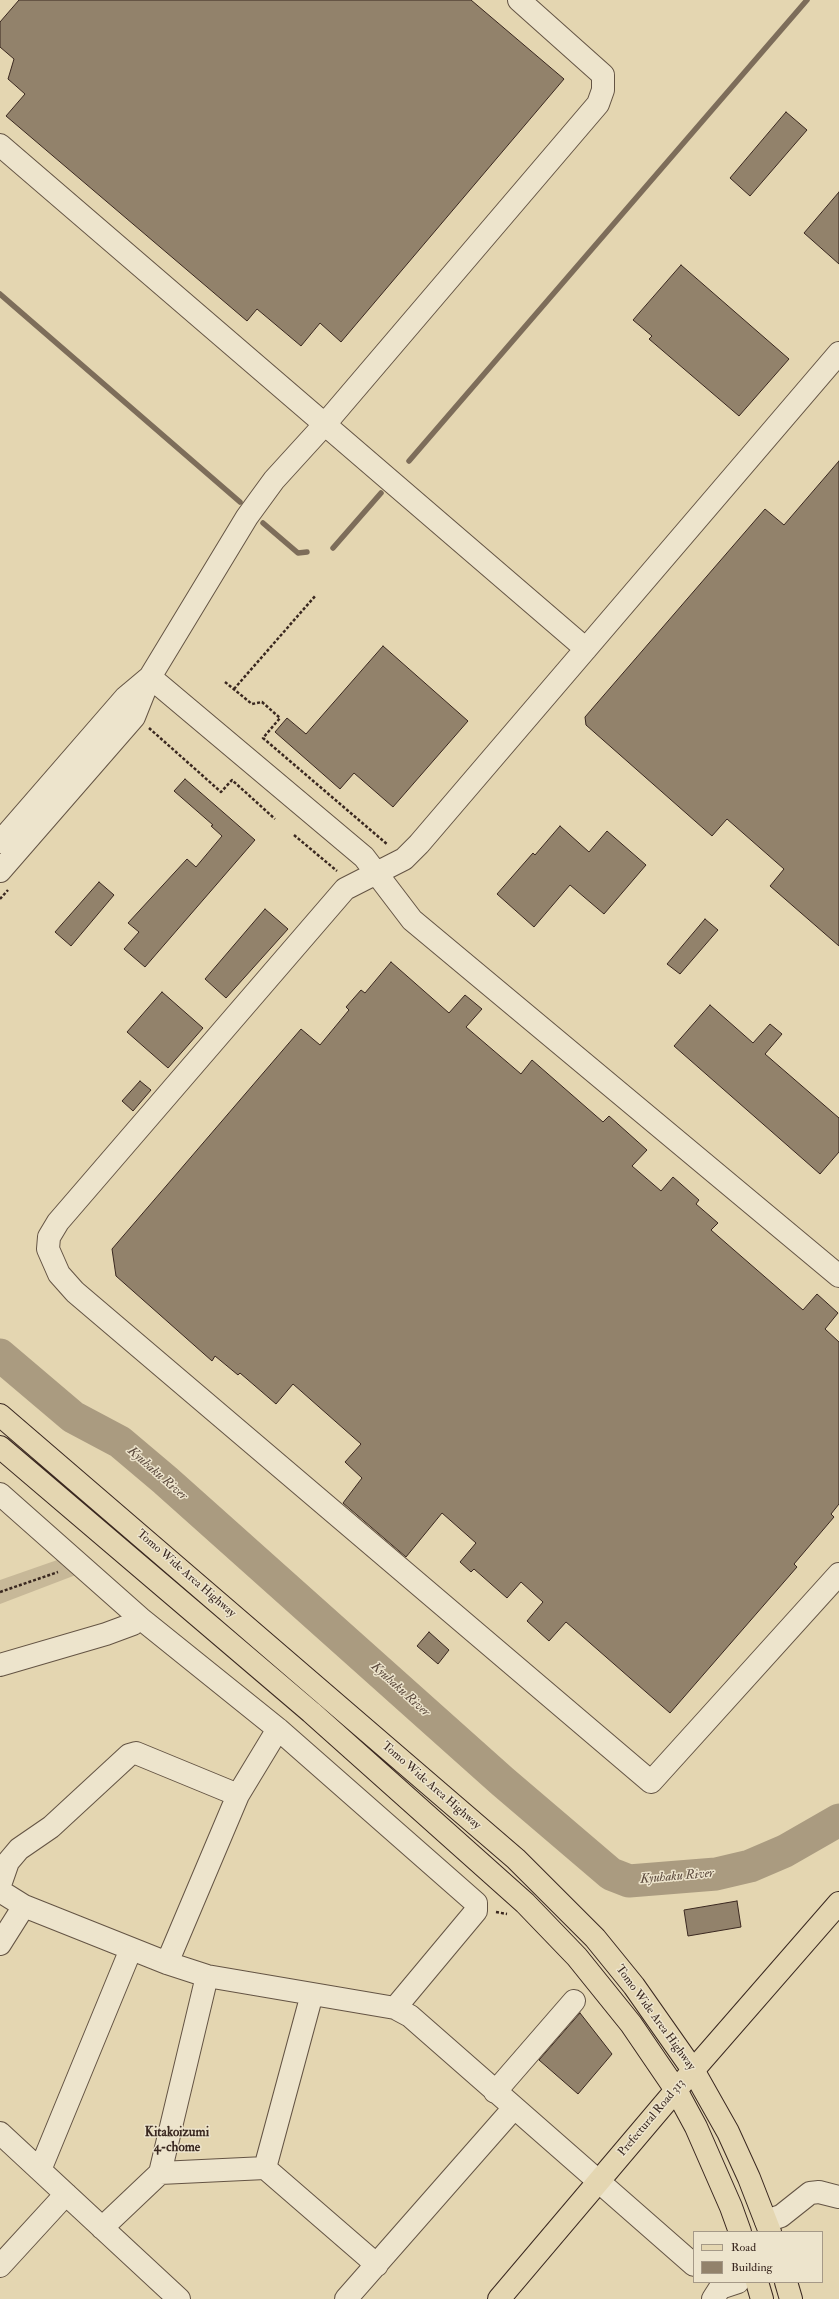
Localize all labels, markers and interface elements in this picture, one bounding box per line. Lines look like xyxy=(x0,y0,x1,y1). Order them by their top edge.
water label: Kyuhaku River xyxy=(124,1444,190,1504)
street label: Tomo Wide Area Highway xyxy=(134,1527,238,1621)
water label: Kyuhaku River xyxy=(367,1659,433,1721)
street label: Tomo Wide Area Highway xyxy=(379,1739,483,1833)
water label: Kyuhaku River xyxy=(640,1866,714,1888)
street label: Tomo Wide Area Highway xyxy=(612,1963,698,2073)
street label: Prefectural Road 313 xyxy=(616,2077,688,2159)
district label: Kitakoizumi 4-chome xyxy=(145,2125,209,2156)
legend xyxy=(693,2231,823,2283)
text: Road xyxy=(731,2240,756,2255)
text: Building xyxy=(731,2260,772,2275)

